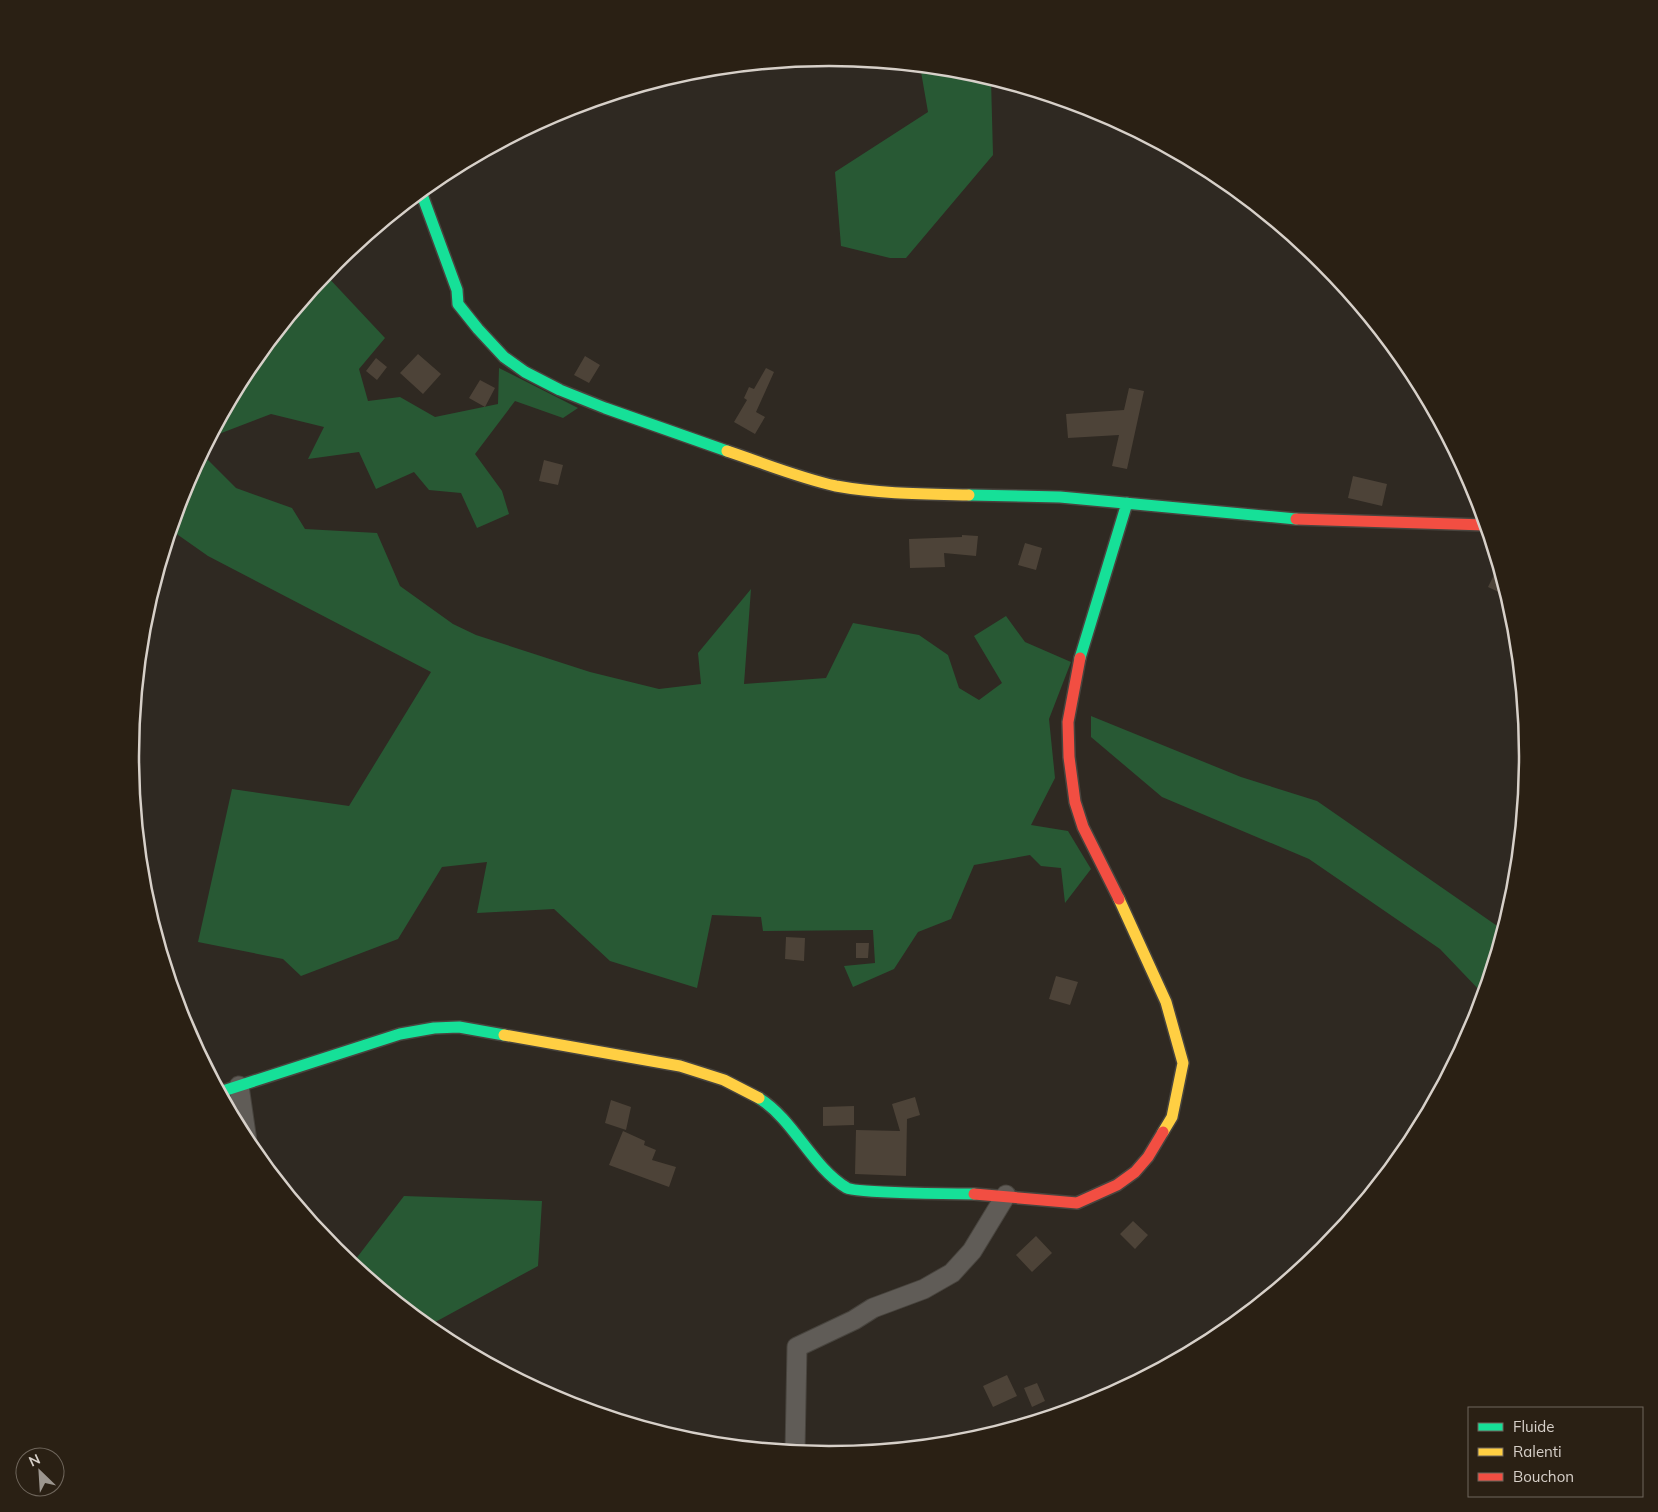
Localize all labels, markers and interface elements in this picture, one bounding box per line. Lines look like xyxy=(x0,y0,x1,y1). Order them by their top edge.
legend xyxy=(1468,1407,1643,1497)
text: Fluide xyxy=(1513,1417,1554,1436)
text: Ralenti xyxy=(1513,1442,1562,1461)
north arrow xyxy=(15,1447,65,1497)
text: N xyxy=(26,1450,43,1471)
text: Bouchon xyxy=(1513,1467,1574,1486)

